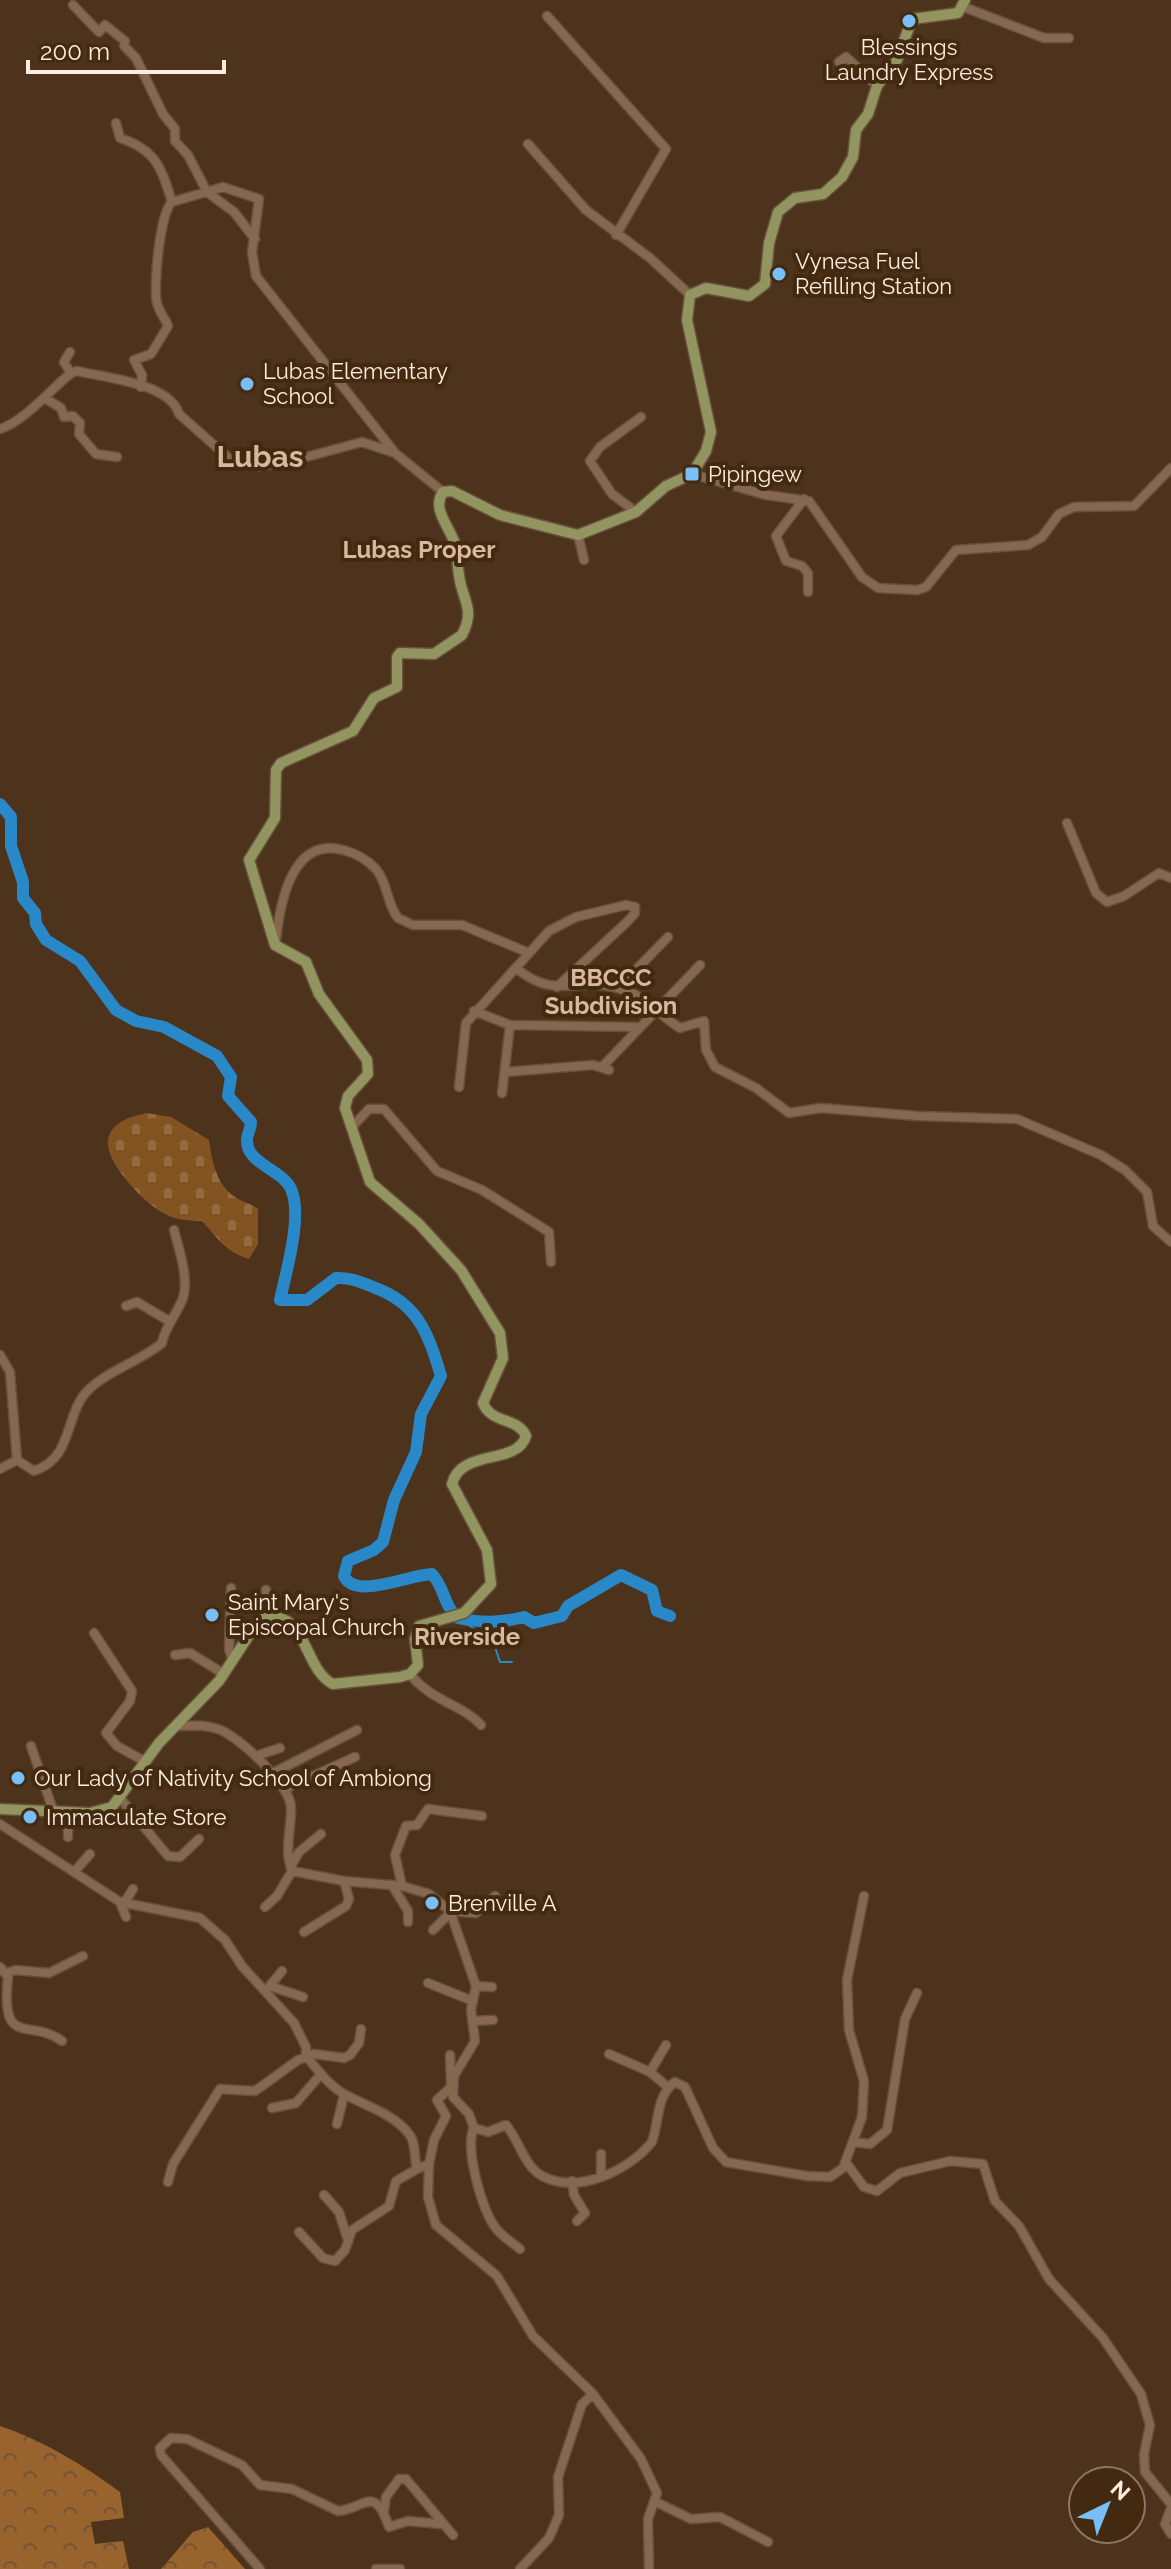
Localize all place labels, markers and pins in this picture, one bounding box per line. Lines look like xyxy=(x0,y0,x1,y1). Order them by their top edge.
marker: Blessings Laundry Express xyxy=(900,12,918,30)
place label: Blessings Laundry Express xyxy=(825,34,993,85)
place label: Vynesa Fuel Refilling Station xyxy=(795,248,952,299)
marker: Vynesa Fuel Refilling Station xyxy=(770,265,788,283)
place label: Lubas Elementary School xyxy=(263,358,448,409)
marker: Lubas Elementary School xyxy=(238,375,256,393)
place label: Pipingew xyxy=(708,461,802,487)
marker: Pipingew xyxy=(683,465,701,483)
place label: Saint Mary's Episcopal Church xyxy=(228,1589,405,1640)
marker: Saint Mary's Episcopal Church xyxy=(203,1606,221,1624)
place label: Our Lady of Nativity School of Ambiong xyxy=(34,1765,432,1791)
marker: Our Lady of Nativity School of Ambiong xyxy=(9,1769,27,1787)
place label: Immaculate Store xyxy=(46,1804,226,1830)
marker: Immaculate Store xyxy=(21,1808,39,1826)
place label: Brenville A xyxy=(448,1890,557,1916)
marker: Brenville A xyxy=(423,1894,441,1912)

